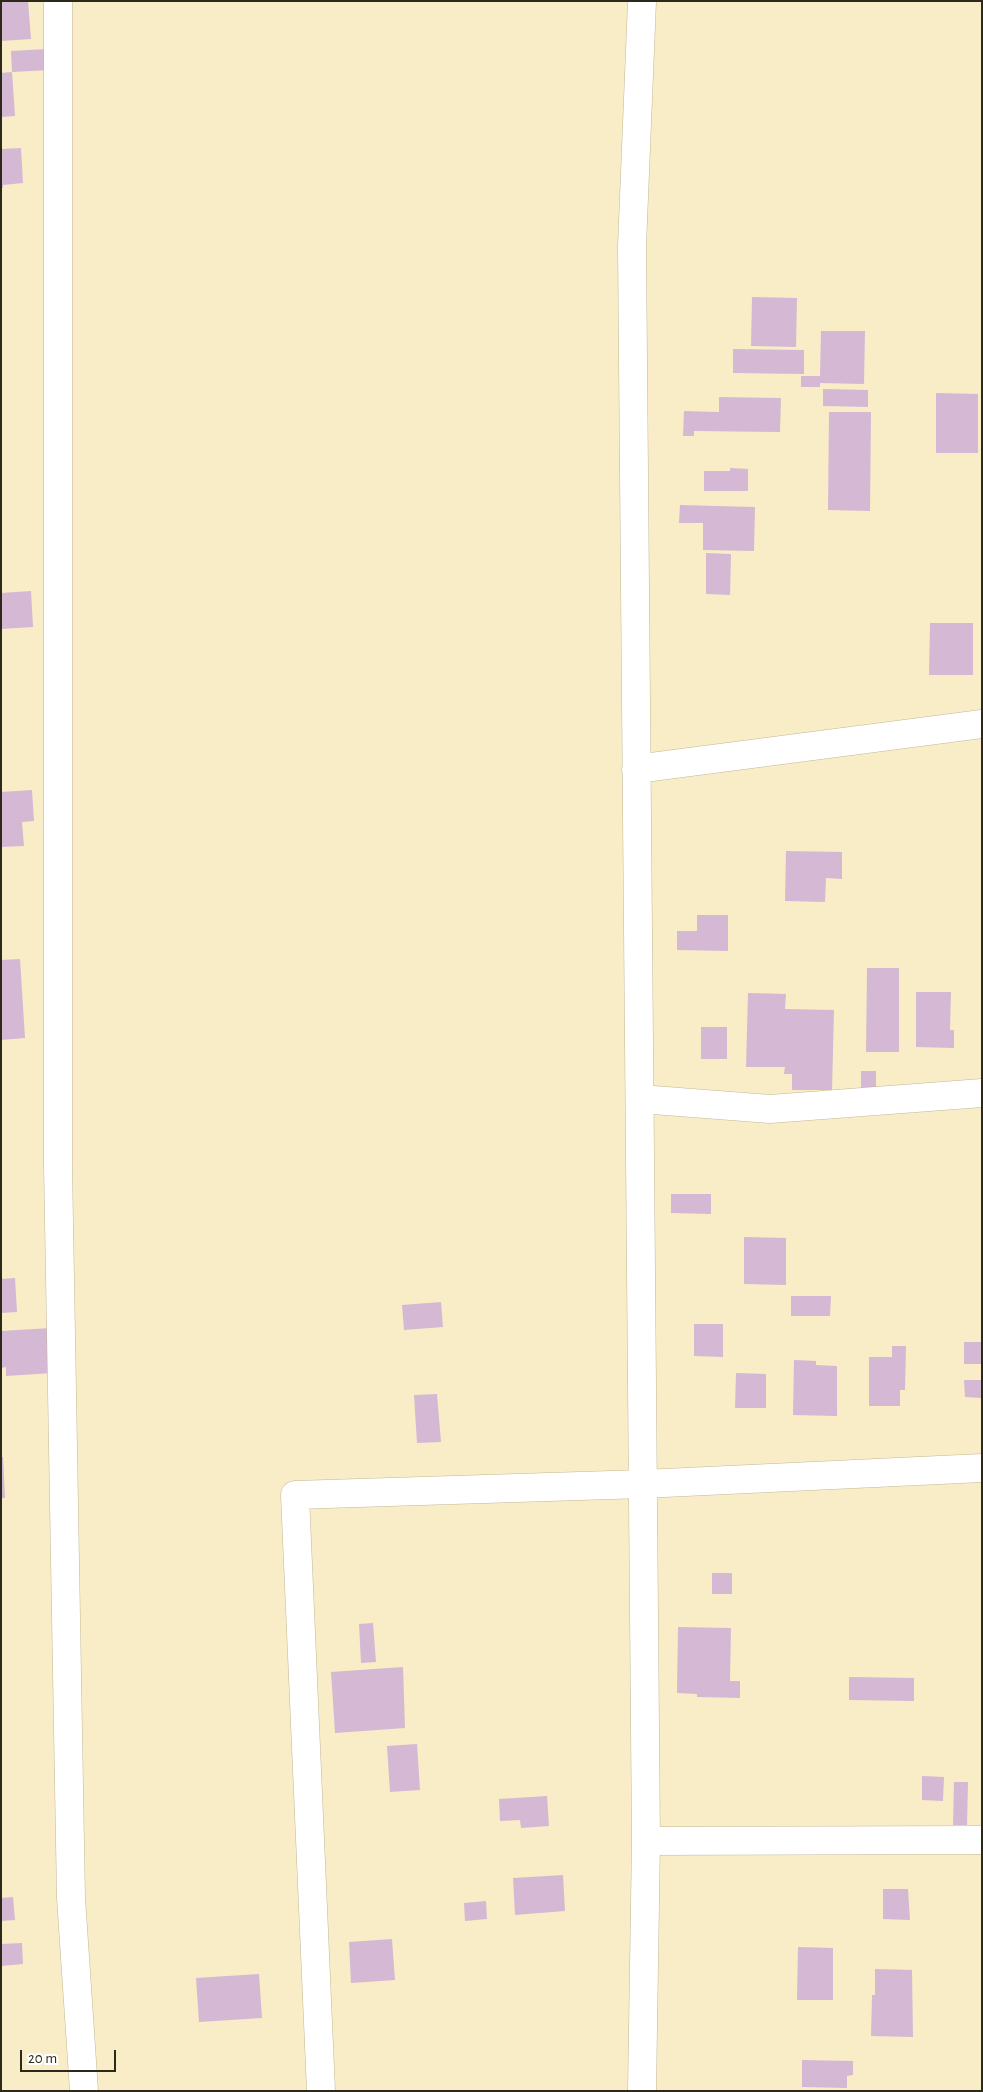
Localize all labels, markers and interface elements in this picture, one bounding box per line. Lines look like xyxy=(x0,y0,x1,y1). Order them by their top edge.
scale bar xyxy=(22,2040,119,2072)
text: 20 m xyxy=(28,2051,57,2066)

